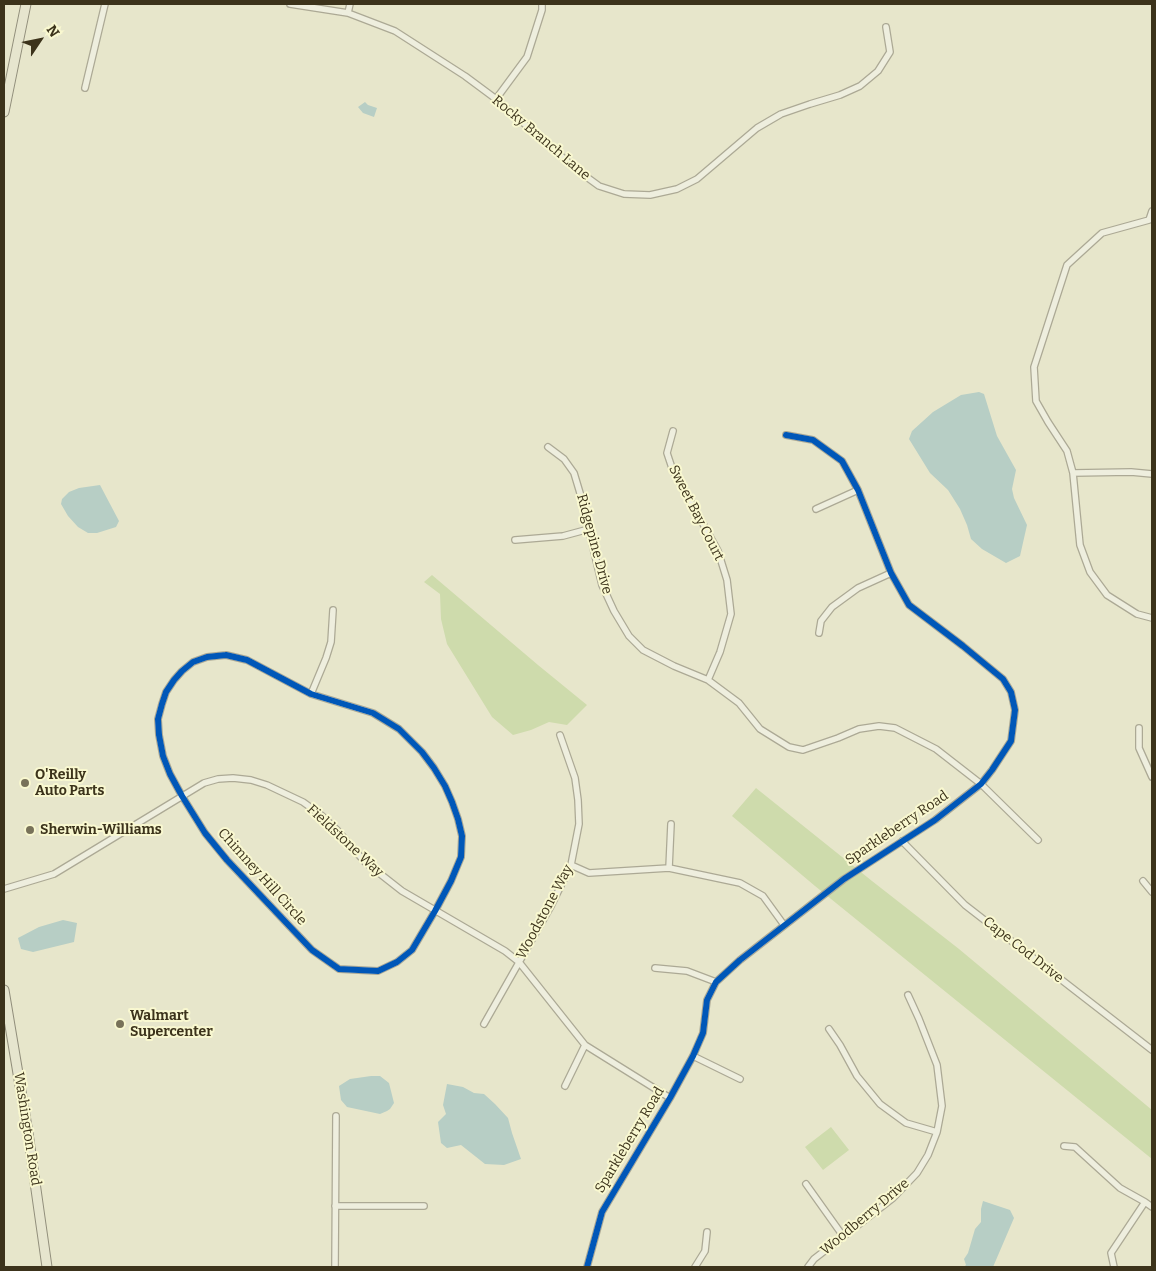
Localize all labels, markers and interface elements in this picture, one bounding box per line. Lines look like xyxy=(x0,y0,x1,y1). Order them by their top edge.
north arrow xyxy=(15,15,65,65)
text: N xyxy=(43,22,63,41)
street label: Rocky Branch Lane xyxy=(488,92,594,184)
street label: Sweet Bay Court xyxy=(665,463,727,563)
street label: Ridgepine Drive xyxy=(573,492,615,596)
place label: O'Reilly Auto Parts xyxy=(35,767,104,800)
marker: O'Reilly Auto Parts xyxy=(19,777,31,789)
street label: Sparkleberry Road xyxy=(842,787,952,869)
street label: Fieldstone Way xyxy=(303,801,387,881)
place label: Sherwin-Williams xyxy=(40,822,162,838)
marker: Sherwin-Williams xyxy=(24,824,36,836)
street label: Chimney Hill Circle xyxy=(214,825,310,929)
street label: Woodstone Way xyxy=(513,862,577,962)
street label: Cape Cod Drive xyxy=(979,913,1067,987)
place label: Walmart Supercenter xyxy=(130,1008,213,1040)
marker: Walmart Supercenter xyxy=(114,1018,126,1030)
street label: Washington Road xyxy=(10,1071,44,1187)
street label: Sparkleberry Road xyxy=(592,1084,668,1196)
street label: Woodberry Drive xyxy=(817,1175,913,1259)

